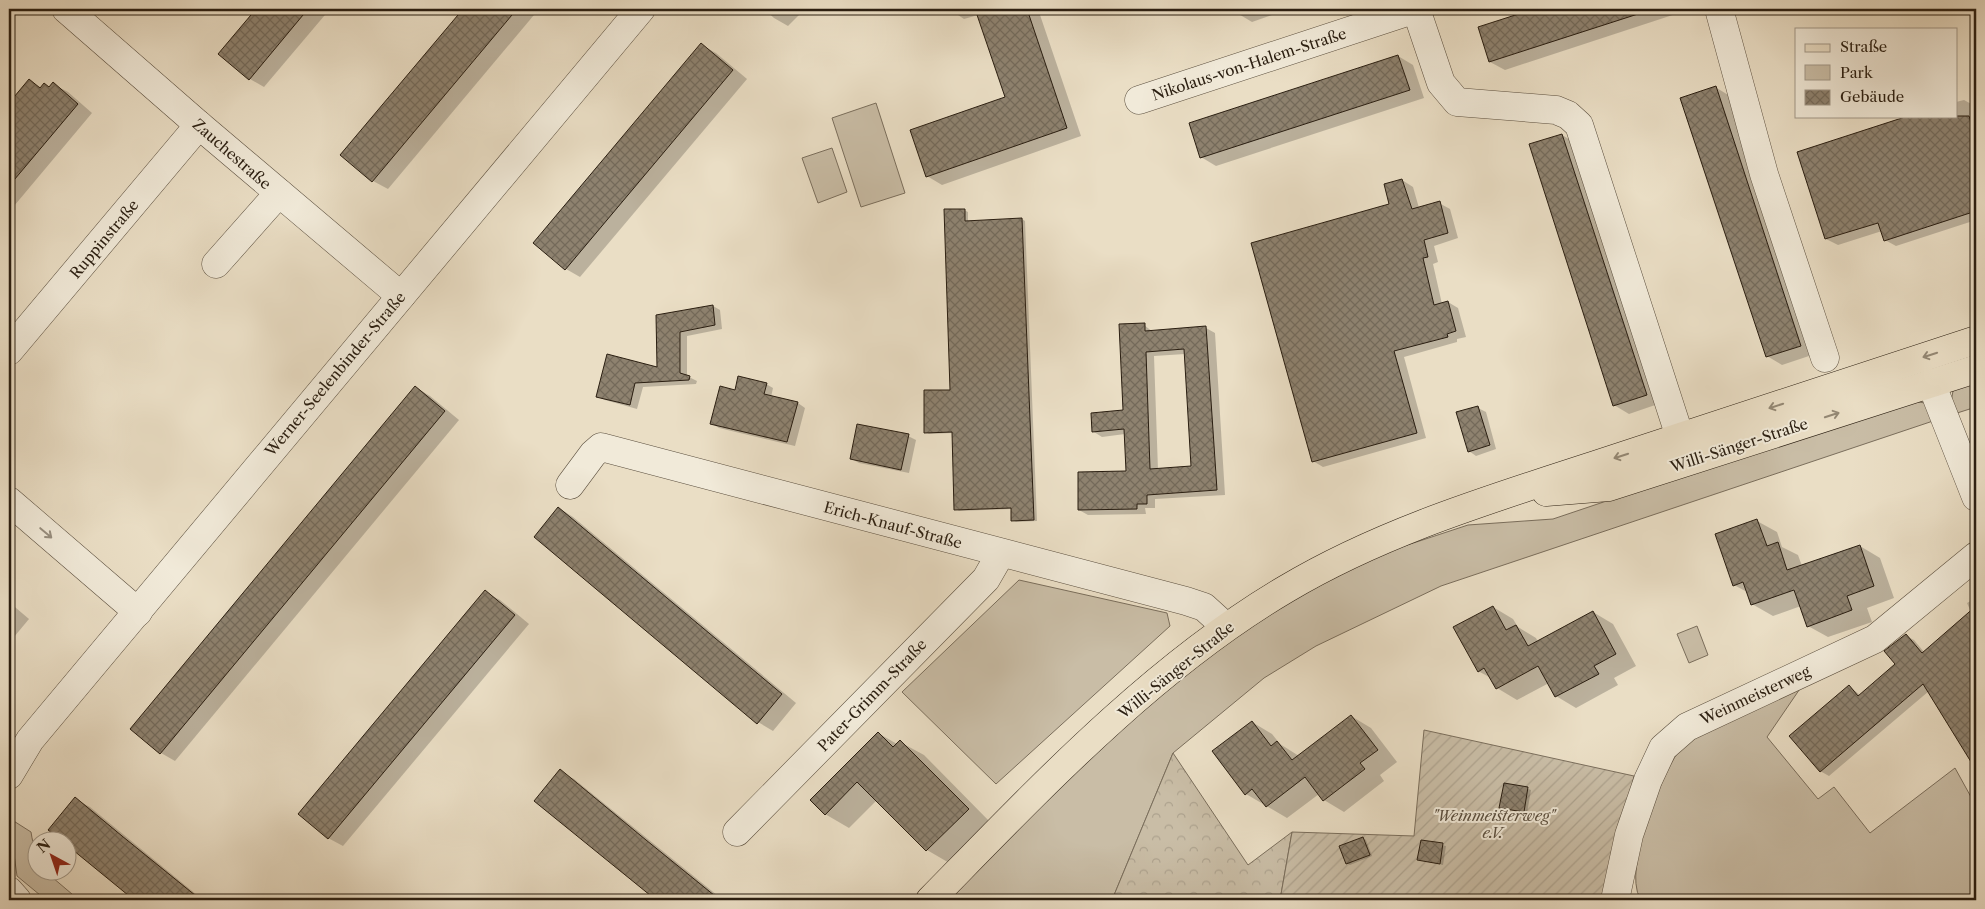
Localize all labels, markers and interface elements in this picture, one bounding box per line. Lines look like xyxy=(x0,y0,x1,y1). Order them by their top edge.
street label: Nikolaus-von-Halem-Straße xyxy=(1149,24,1349,104)
legend xyxy=(1795,28,1958,118)
text: Straße xyxy=(1840,37,1887,56)
text: Park xyxy=(1840,63,1874,82)
text: Gebäude xyxy=(1840,87,1904,106)
street label: Zauchestraße xyxy=(189,115,275,193)
street label: Ruppinstraße xyxy=(65,196,143,282)
street label: Werner-Seelenbinder-Straße xyxy=(260,288,409,461)
one-way arrow xyxy=(1923,351,1938,360)
one-way arrow xyxy=(1768,402,1784,411)
one-way arrow xyxy=(1824,410,1839,419)
street label: Willi-Sänger-Straße xyxy=(1667,414,1810,477)
one-way arrow xyxy=(1613,452,1629,462)
street label: Erich-Knauf-Straße xyxy=(822,497,964,553)
one-way arrow xyxy=(39,527,52,538)
street label: Willi-Sänger-Straße xyxy=(1113,617,1238,723)
street label: Pater-Grimm-Straße xyxy=(813,635,931,755)
street label: Weinmeisterweg xyxy=(1696,661,1813,729)
park label: "Weinmeisterweg" e.V. xyxy=(1432,806,1557,842)
north arrow xyxy=(28,832,78,882)
text: N xyxy=(33,835,54,857)

